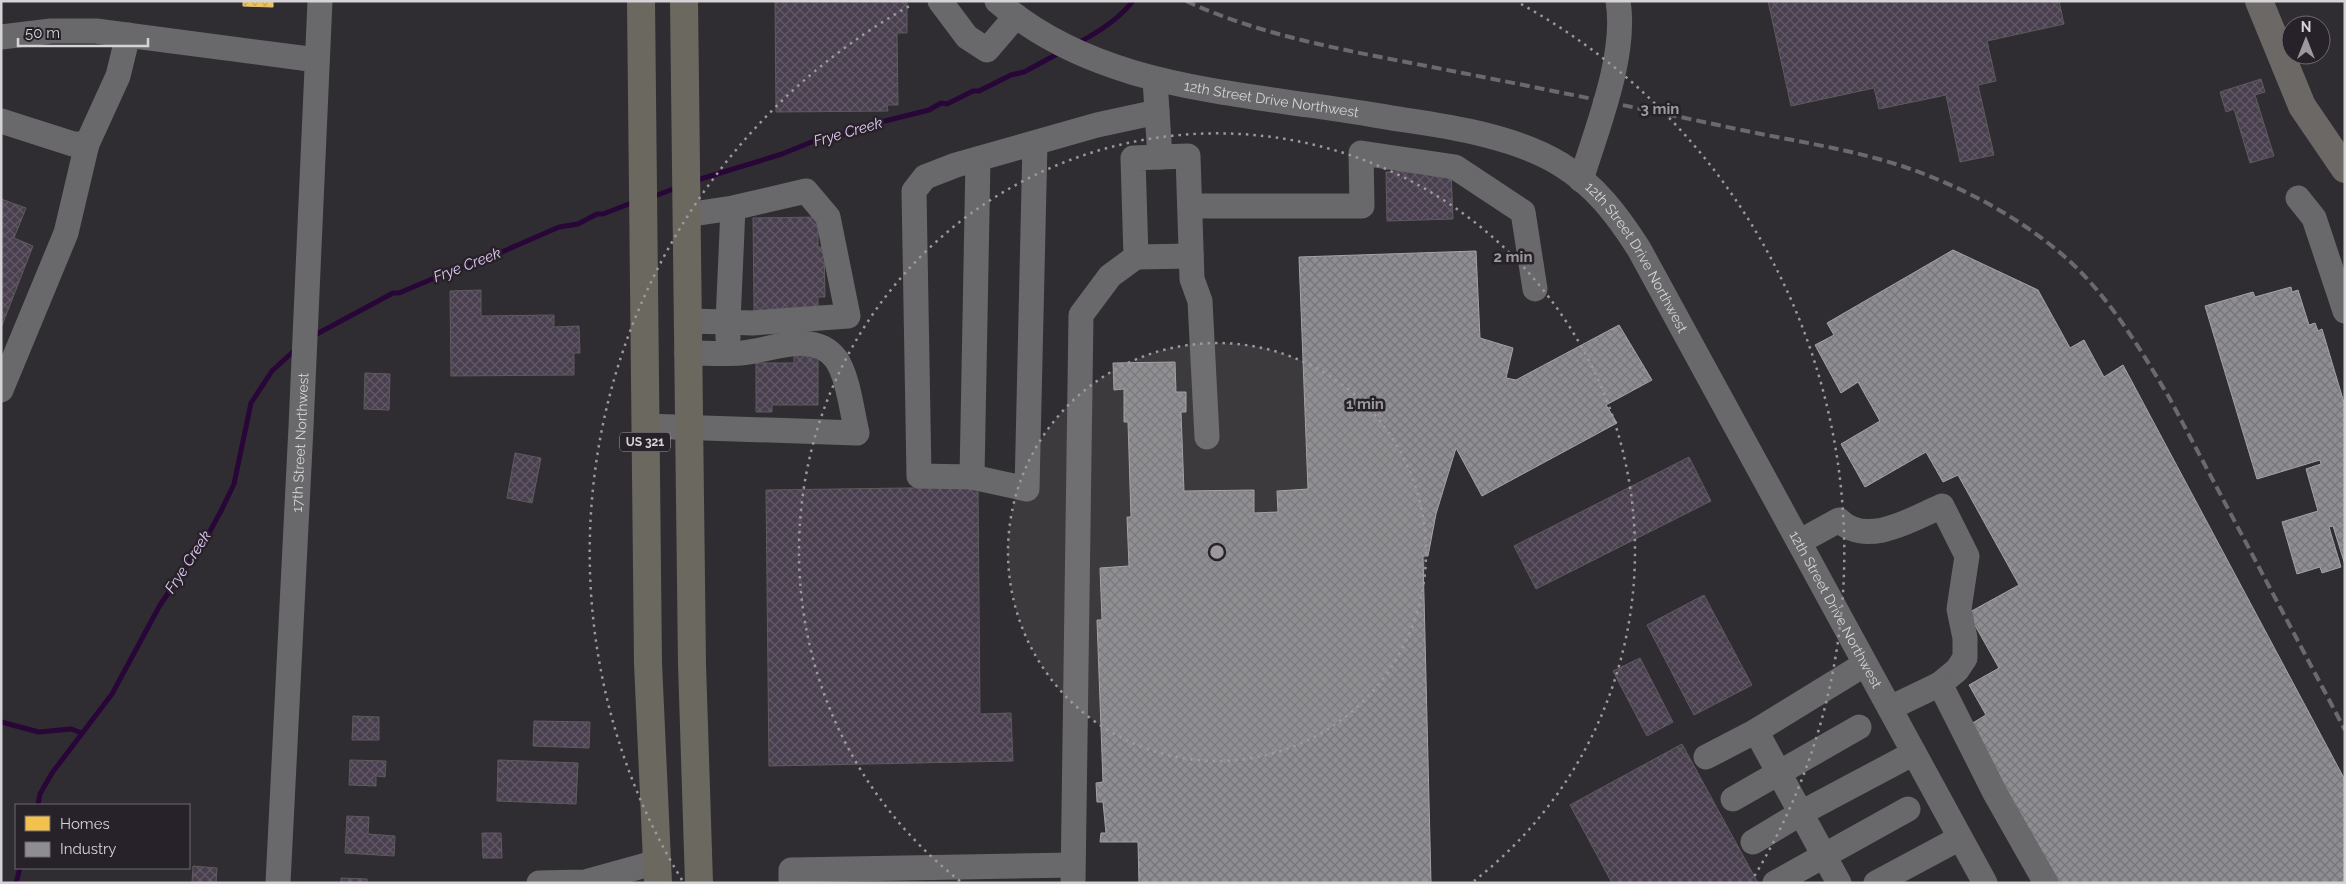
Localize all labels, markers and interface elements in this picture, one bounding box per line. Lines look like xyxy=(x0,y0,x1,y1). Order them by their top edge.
scale bar xyxy=(18,15,148,47)
north arrow xyxy=(2281,15,2331,65)
text: N xyxy=(2301,19,2311,35)
text: 50 m xyxy=(25,24,60,42)
street label: 12th Street Drive Northwest xyxy=(1183,77,1360,120)
text: 3 min xyxy=(1641,100,1679,118)
water label: Frye Creek xyxy=(811,114,885,150)
street label: 12th Street Drive Northwest xyxy=(1582,179,1691,336)
water label: Frye Creek xyxy=(431,244,503,286)
text: 2 min xyxy=(1494,248,1532,266)
street label: 17th Street Northwest xyxy=(289,372,311,513)
text: 1 min xyxy=(1346,395,1384,413)
road number: US 321 xyxy=(620,432,670,452)
water label: Frye Creek xyxy=(161,527,215,597)
street label: 12th Street Drive Northwest xyxy=(1786,528,1885,691)
centre of rings xyxy=(1208,543,1226,561)
legend xyxy=(15,804,190,869)
text: Homes xyxy=(60,815,110,833)
text: Industry xyxy=(60,840,116,858)

